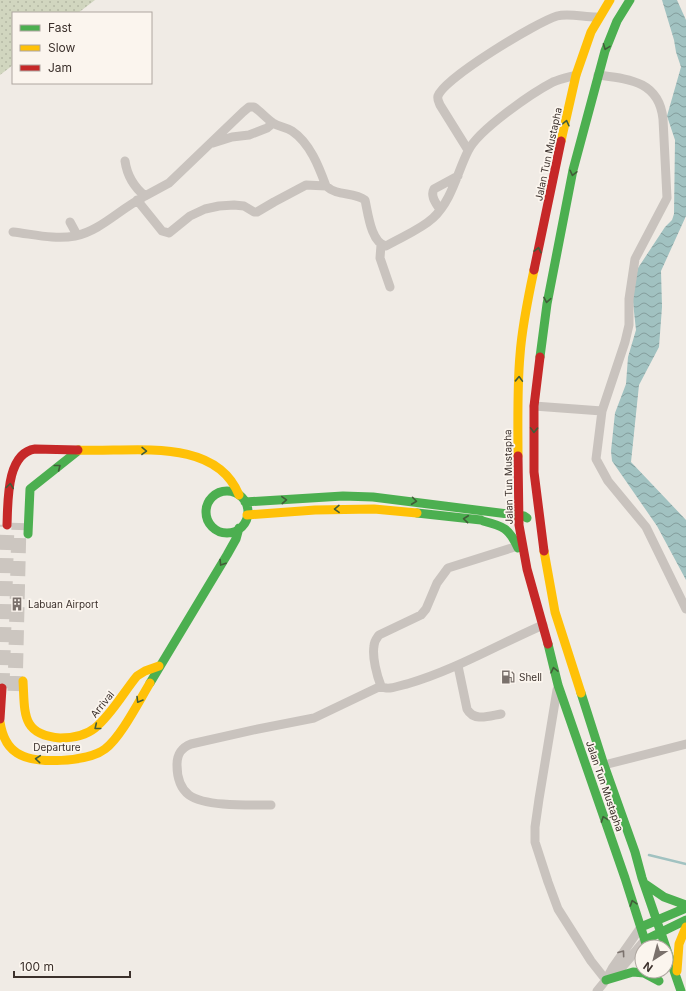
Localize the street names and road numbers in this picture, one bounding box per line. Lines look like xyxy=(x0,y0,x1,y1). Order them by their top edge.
street label: Jalan Tun Mustapha xyxy=(532,106,564,202)
street label: Jalan Tun Mustapha xyxy=(501,429,515,525)
street label: Arrival xyxy=(88,688,116,720)
street label: Jalan Tun Mustapha xyxy=(584,739,626,833)
street label: Departure xyxy=(33,741,81,753)

